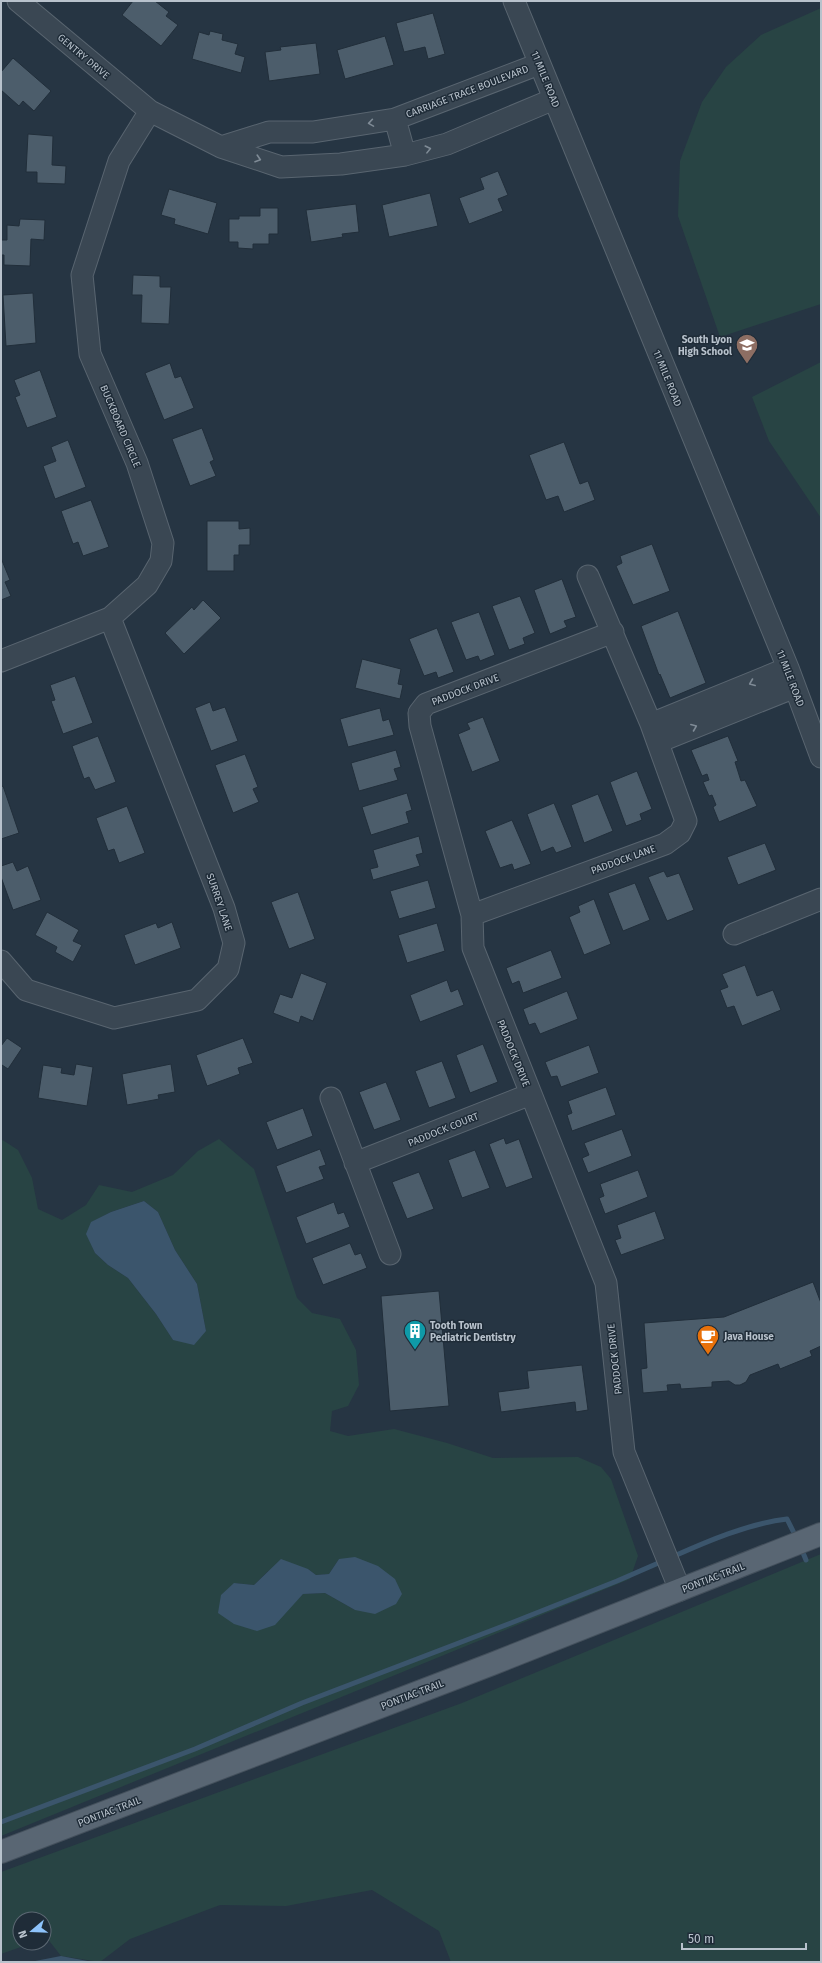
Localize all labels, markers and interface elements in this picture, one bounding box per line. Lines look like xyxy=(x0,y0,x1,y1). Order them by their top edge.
street label: GENTRY DRIVE xyxy=(55,32,112,82)
street label: 11 MILE ROAD xyxy=(528,49,562,109)
street label: CARRIAGE TRACE BOULEVARD xyxy=(404,63,530,121)
one-way arrow xyxy=(368,118,374,127)
one-way arrow xyxy=(424,145,431,154)
one-way arrow xyxy=(255,154,262,163)
school or university icon: South Lyon High School xyxy=(734,332,760,365)
place label: South Lyon High School xyxy=(678,334,732,358)
street label: 11 MILE ROAD xyxy=(650,348,684,408)
street label: BUCKBOARD CIRCLE xyxy=(97,383,143,469)
street label: 11 MILE ROAD xyxy=(774,648,806,708)
street label: PADDOCK DRIVE xyxy=(430,672,501,708)
one-way arrow xyxy=(748,678,756,686)
one-way arrow xyxy=(691,724,698,732)
street label: PADDOCK LANE xyxy=(589,843,657,877)
street label: SURREY LANE xyxy=(204,872,235,933)
street label: PADDOCK DRIVE xyxy=(494,1018,532,1089)
street label: PADDOCK COURT xyxy=(406,1110,481,1150)
building icon: Tooth Town Pediatric Dentistry xyxy=(402,1318,428,1351)
place label: Tooth Town Pediatric Dentistry xyxy=(430,1320,517,1344)
street label: PADDOCK DRIVE xyxy=(605,1323,625,1395)
cafe icon: Java House xyxy=(695,1323,721,1356)
place label: Java House xyxy=(723,1331,774,1343)
street label: PONTIAC TRAIL xyxy=(680,1560,747,1595)
street label: PONTIAC TRAIL xyxy=(379,1677,446,1712)
street label: PONTIAC TRAIL xyxy=(76,1794,143,1829)
north arrow xyxy=(12,1911,52,1951)
scale bar xyxy=(682,1925,806,1951)
text: N xyxy=(16,1929,30,1940)
text: 50 m xyxy=(688,1932,714,1946)

